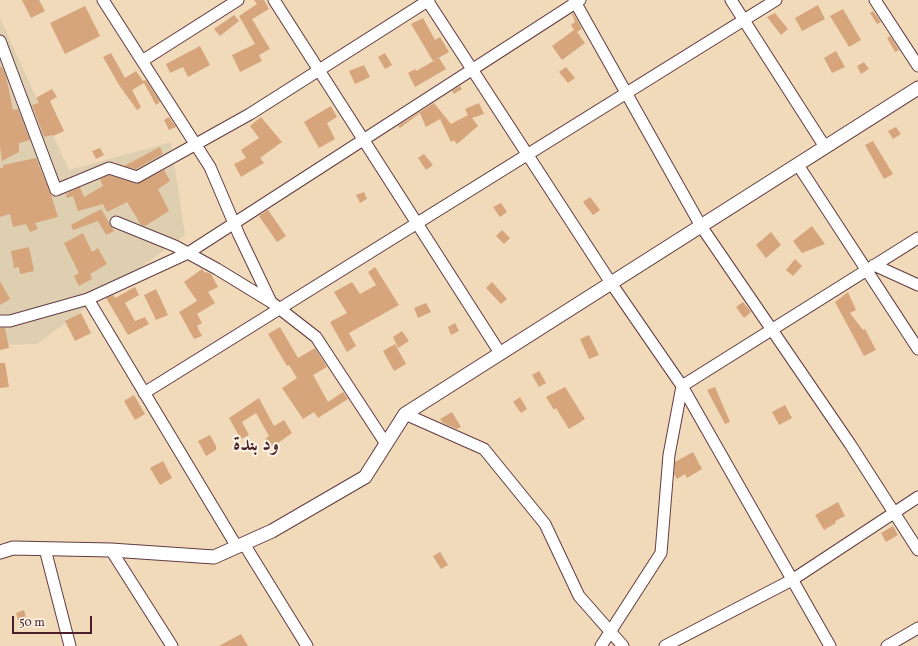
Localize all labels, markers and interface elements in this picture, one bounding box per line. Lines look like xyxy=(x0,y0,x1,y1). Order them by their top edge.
district label: ود بندة xyxy=(233,434,279,458)
scale bar xyxy=(14,608,94,634)
text: 50 m xyxy=(19,615,45,631)

